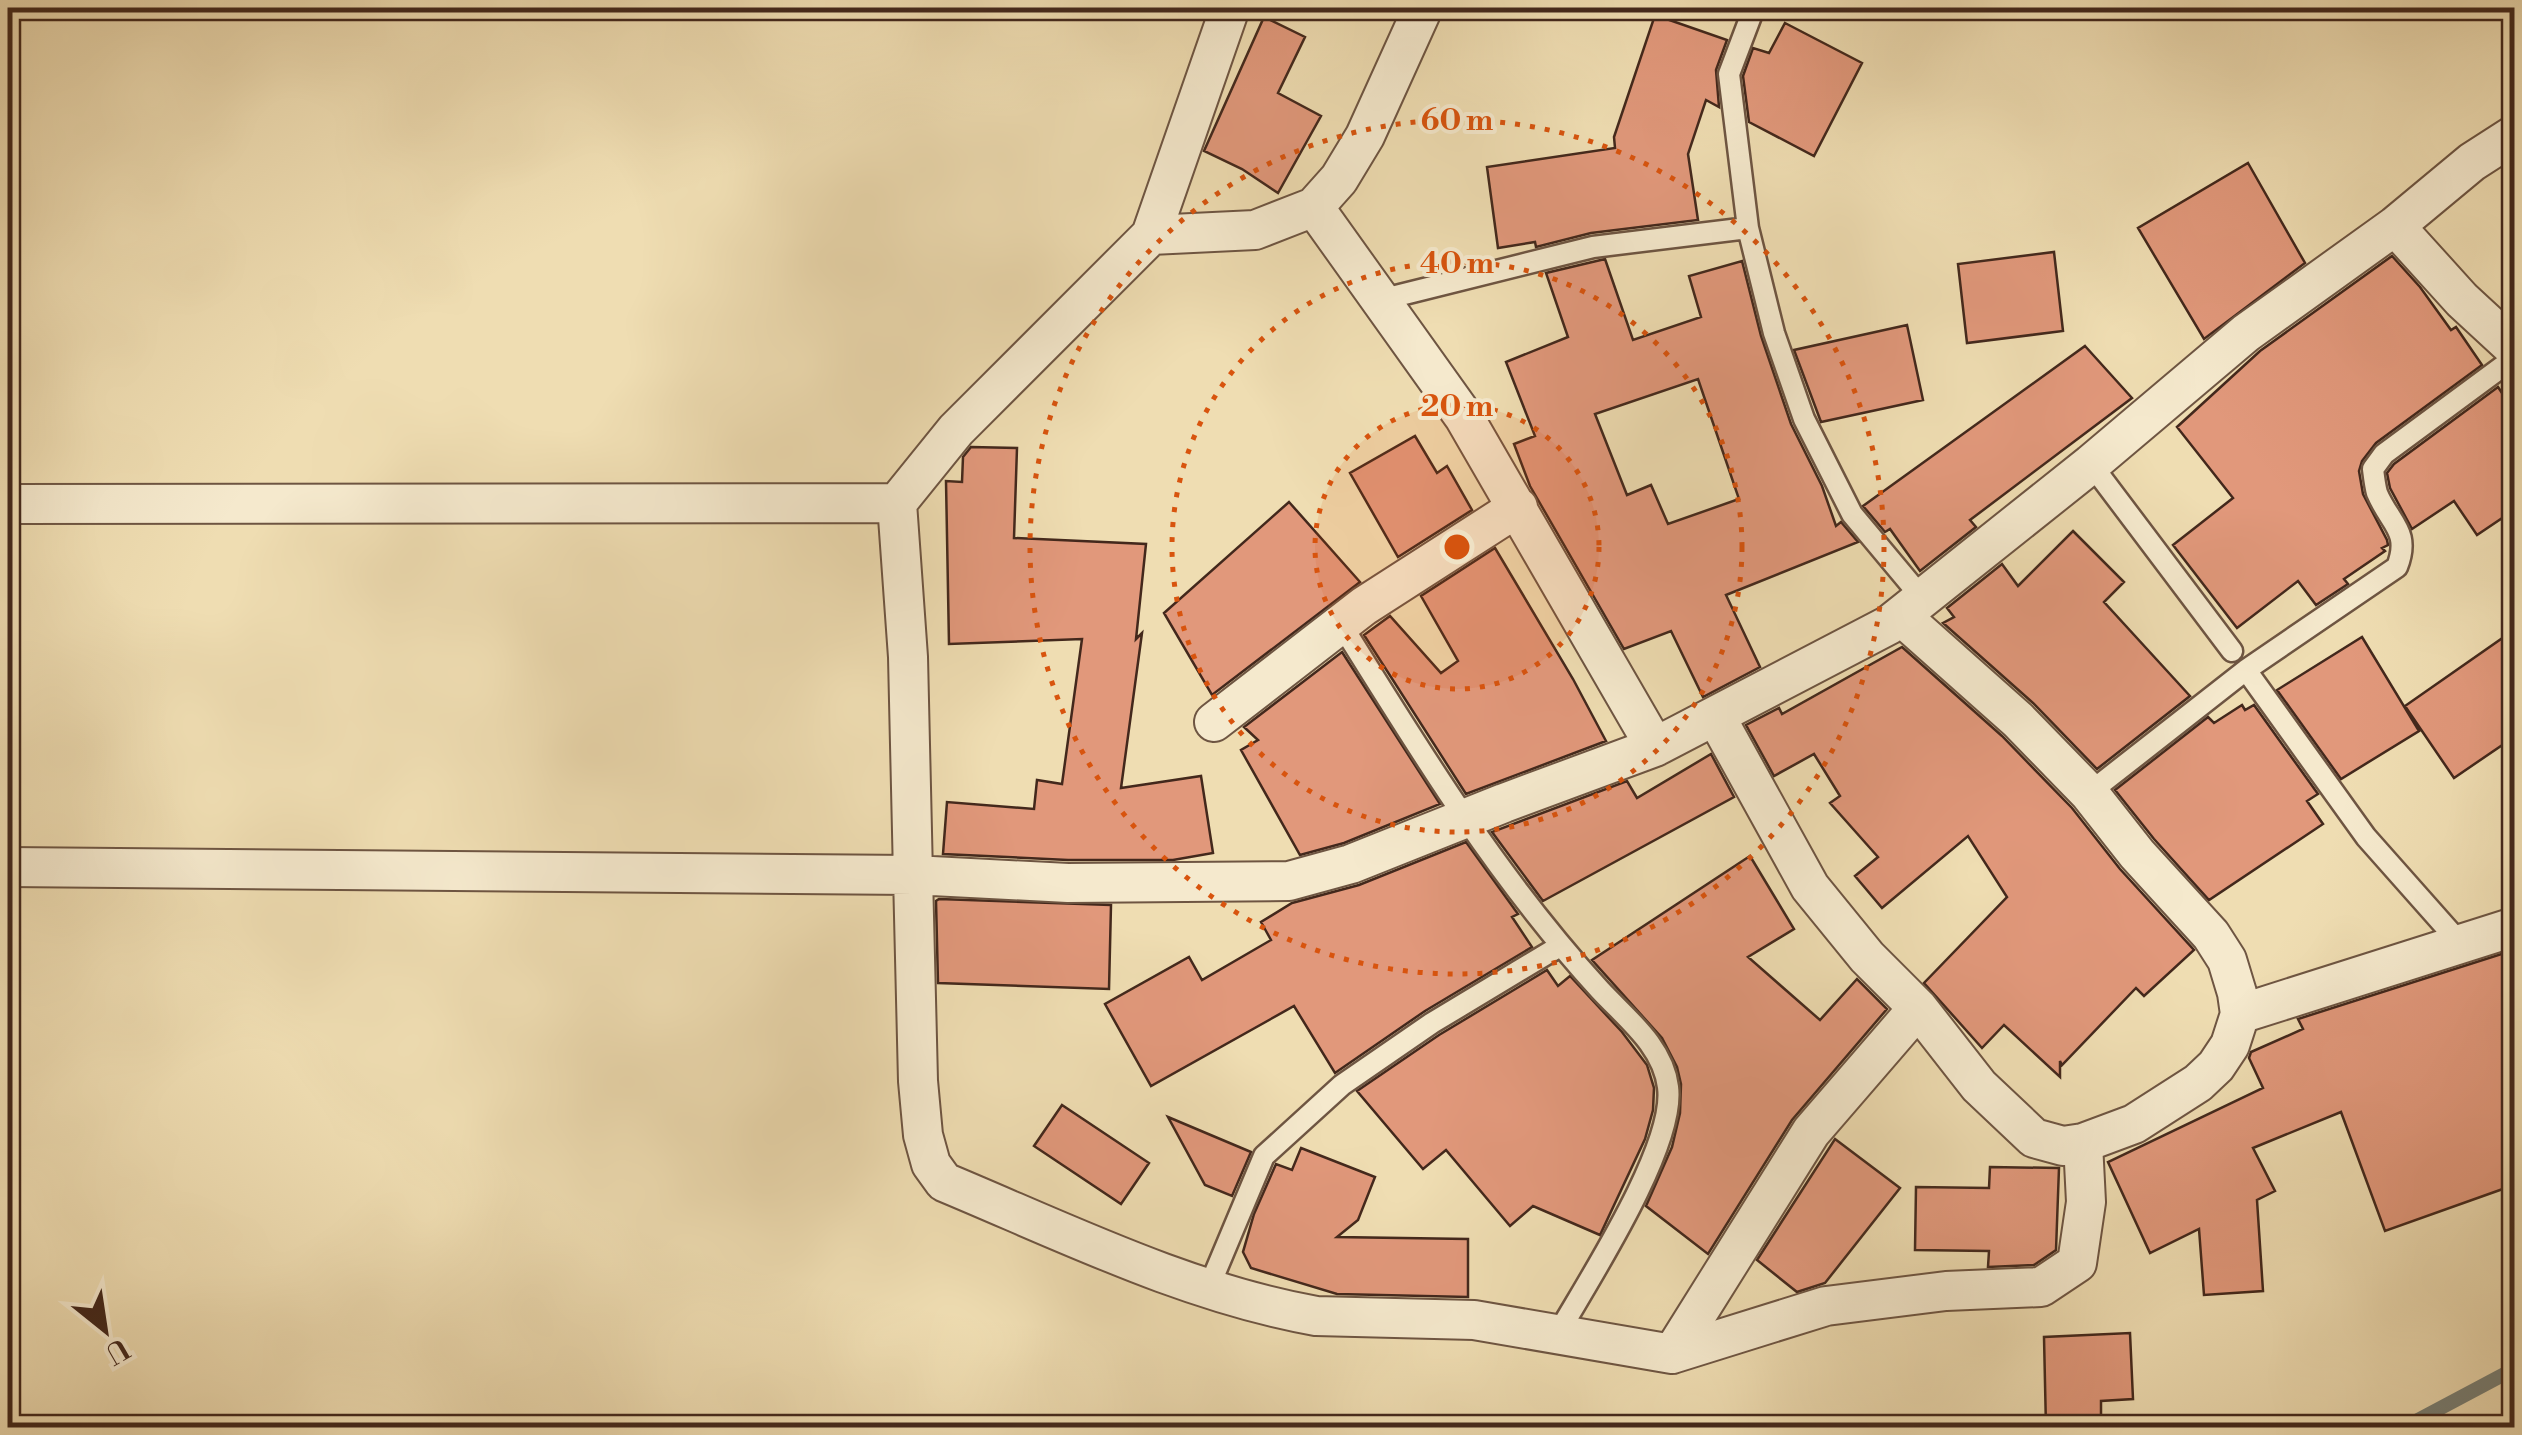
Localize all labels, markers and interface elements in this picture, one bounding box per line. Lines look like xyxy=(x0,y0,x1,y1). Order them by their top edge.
text: 60 m xyxy=(1421,102,1493,140)
text: 40 m xyxy=(1420,245,1494,283)
text: 20 m xyxy=(1421,388,1493,426)
centre of rings xyxy=(1439,529,1475,565)
north arrow xyxy=(55,1280,155,1380)
text: U xyxy=(98,1330,135,1371)

